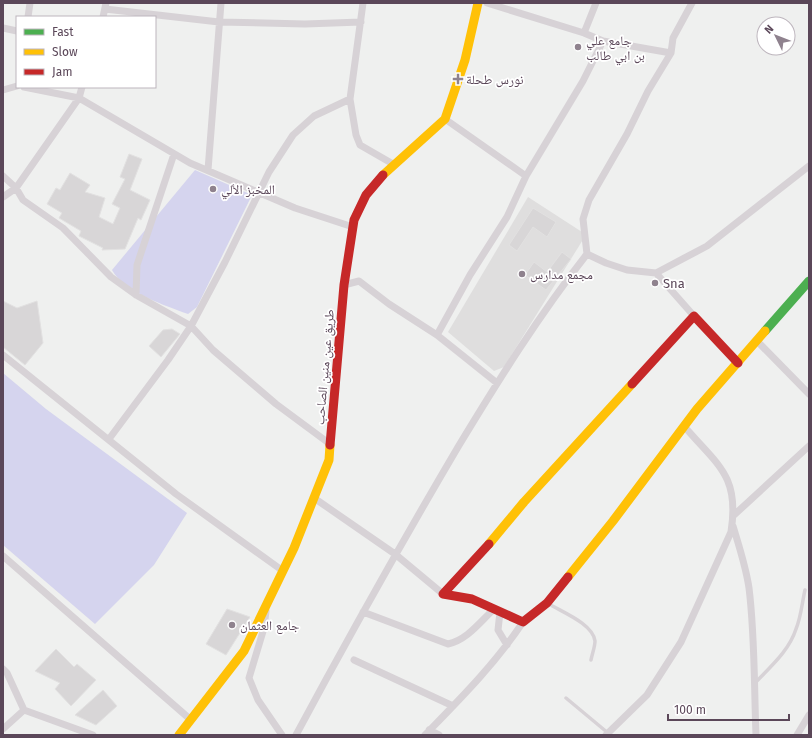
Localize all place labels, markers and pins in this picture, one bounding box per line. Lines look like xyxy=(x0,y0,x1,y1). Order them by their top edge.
place label: جامع علي بن ابي طالب xyxy=(586,33,645,66)
marker: جامع علي بن ابي طالب xyxy=(573,42,583,52)
place label: نورس طحلة xyxy=(466,72,524,88)
marker: نورس طحلة xyxy=(453,74,463,84)
place label: المخبز الألي xyxy=(221,182,275,200)
marker: المخبز الألي xyxy=(208,184,218,194)
place label: مجمع مدارس xyxy=(530,267,593,284)
marker: مجمع مدارس xyxy=(517,269,527,279)
place label: Sna xyxy=(663,276,685,291)
marker: Sna xyxy=(650,278,660,288)
place label: جامع العثمان xyxy=(240,618,299,635)
marker: جامع العثمان xyxy=(227,620,237,630)

